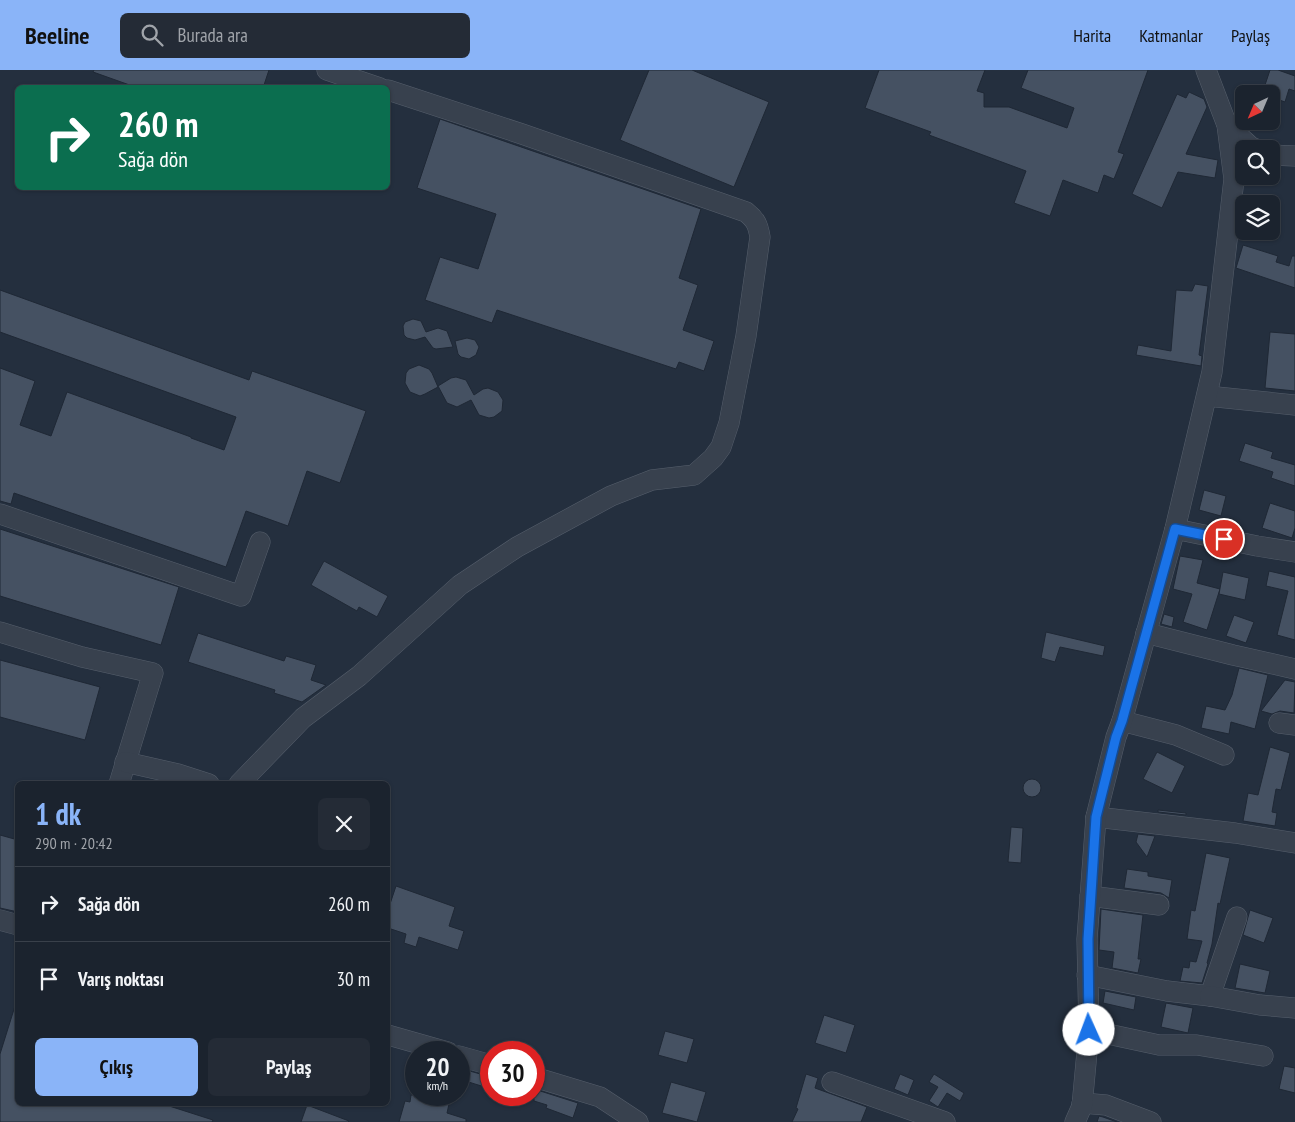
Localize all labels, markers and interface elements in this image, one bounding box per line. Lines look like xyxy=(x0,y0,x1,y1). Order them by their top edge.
search box xyxy=(120,13,470,58)
text: Beeline xyxy=(25,20,90,51)
icon: search xyxy=(138,21,166,49)
text: Burada ara xyxy=(178,23,248,47)
text: Harita xyxy=(1073,24,1111,47)
text: Katmanlar xyxy=(1139,24,1203,47)
text: Paylaş xyxy=(1231,24,1270,47)
north arrow xyxy=(1235,85,1280,130)
map controls xyxy=(1235,85,1280,240)
text: 260 m xyxy=(118,101,199,147)
icon: right xyxy=(35,105,100,170)
button: search xyxy=(1235,140,1280,185)
text: Sağa dön xyxy=(118,145,188,173)
button: layers xyxy=(1235,195,1280,240)
pin xyxy=(1203,518,1245,560)
icon: arrive xyxy=(1210,525,1238,553)
text: 1 dk xyxy=(35,794,81,833)
button: close xyxy=(318,798,370,850)
text: 290 m · 20:42 xyxy=(35,833,113,853)
icon: right xyxy=(35,890,63,918)
text: Sağa dön xyxy=(78,892,140,916)
text: 260 m xyxy=(328,892,370,916)
icon: arrive xyxy=(35,965,63,993)
text: Varış noktası xyxy=(78,967,164,991)
text: 30 m xyxy=(337,967,370,991)
position arrow xyxy=(1062,1003,1114,1055)
button: Çıkış xyxy=(35,1038,198,1096)
button: Paylaş xyxy=(208,1038,370,1096)
speed limit sign: 30 xyxy=(480,1041,545,1106)
text: 20 xyxy=(426,1051,449,1083)
text: km/h xyxy=(427,1078,448,1093)

